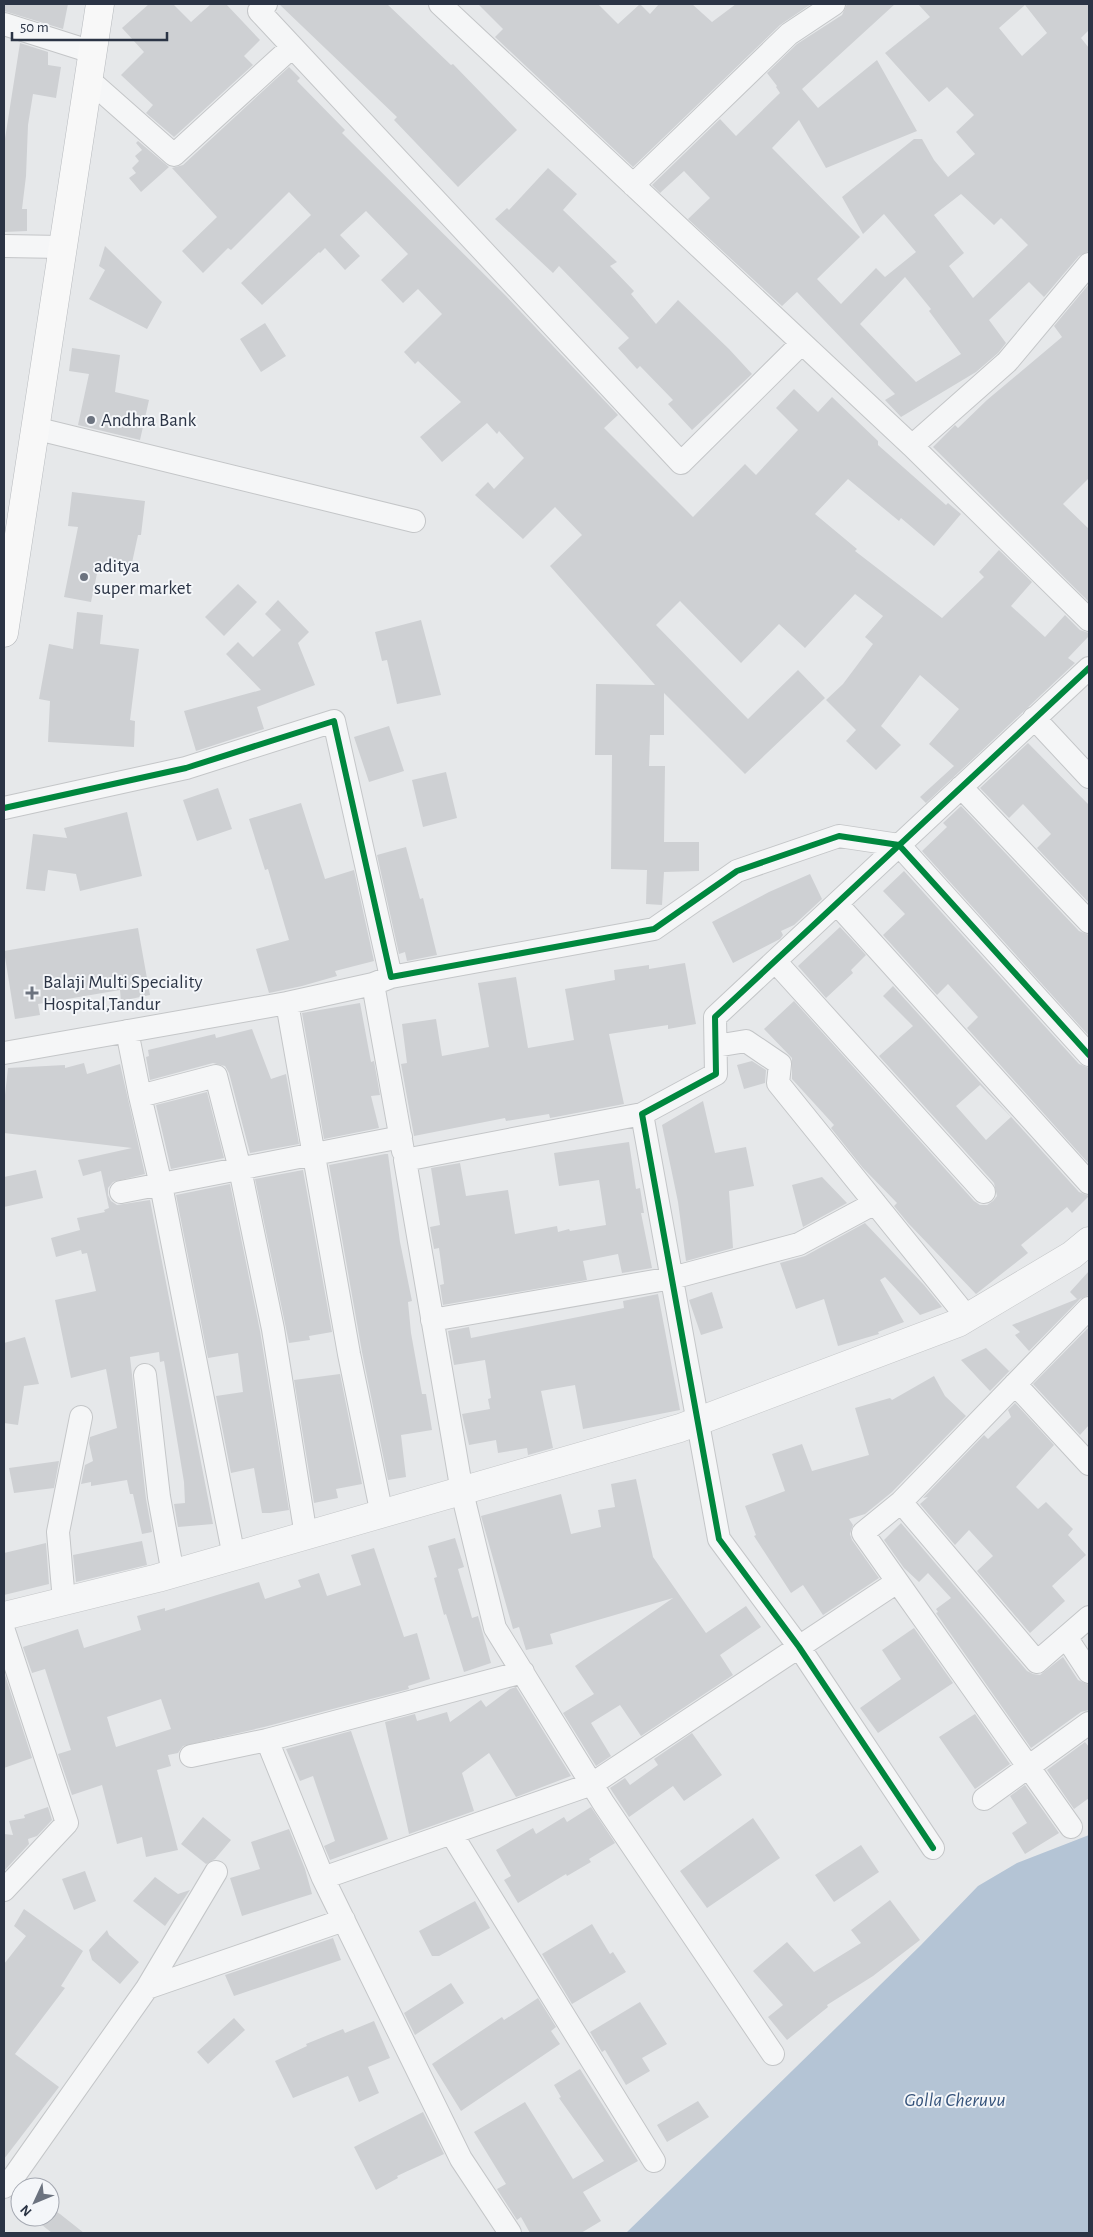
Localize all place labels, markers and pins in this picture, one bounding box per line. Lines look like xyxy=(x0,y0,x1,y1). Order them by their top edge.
place label: Andhra Bank xyxy=(101,411,197,430)
marker: Andhra Bank xyxy=(85,414,97,426)
place label: aditya super market xyxy=(94,557,192,598)
marker: aditya super market xyxy=(78,571,90,583)
place label: Balaji Multi Speciality Hospital,Tandur xyxy=(43,973,203,1014)
marker: Balaji Multi Speciality Hospital,Tandur xyxy=(25,986,39,1000)

